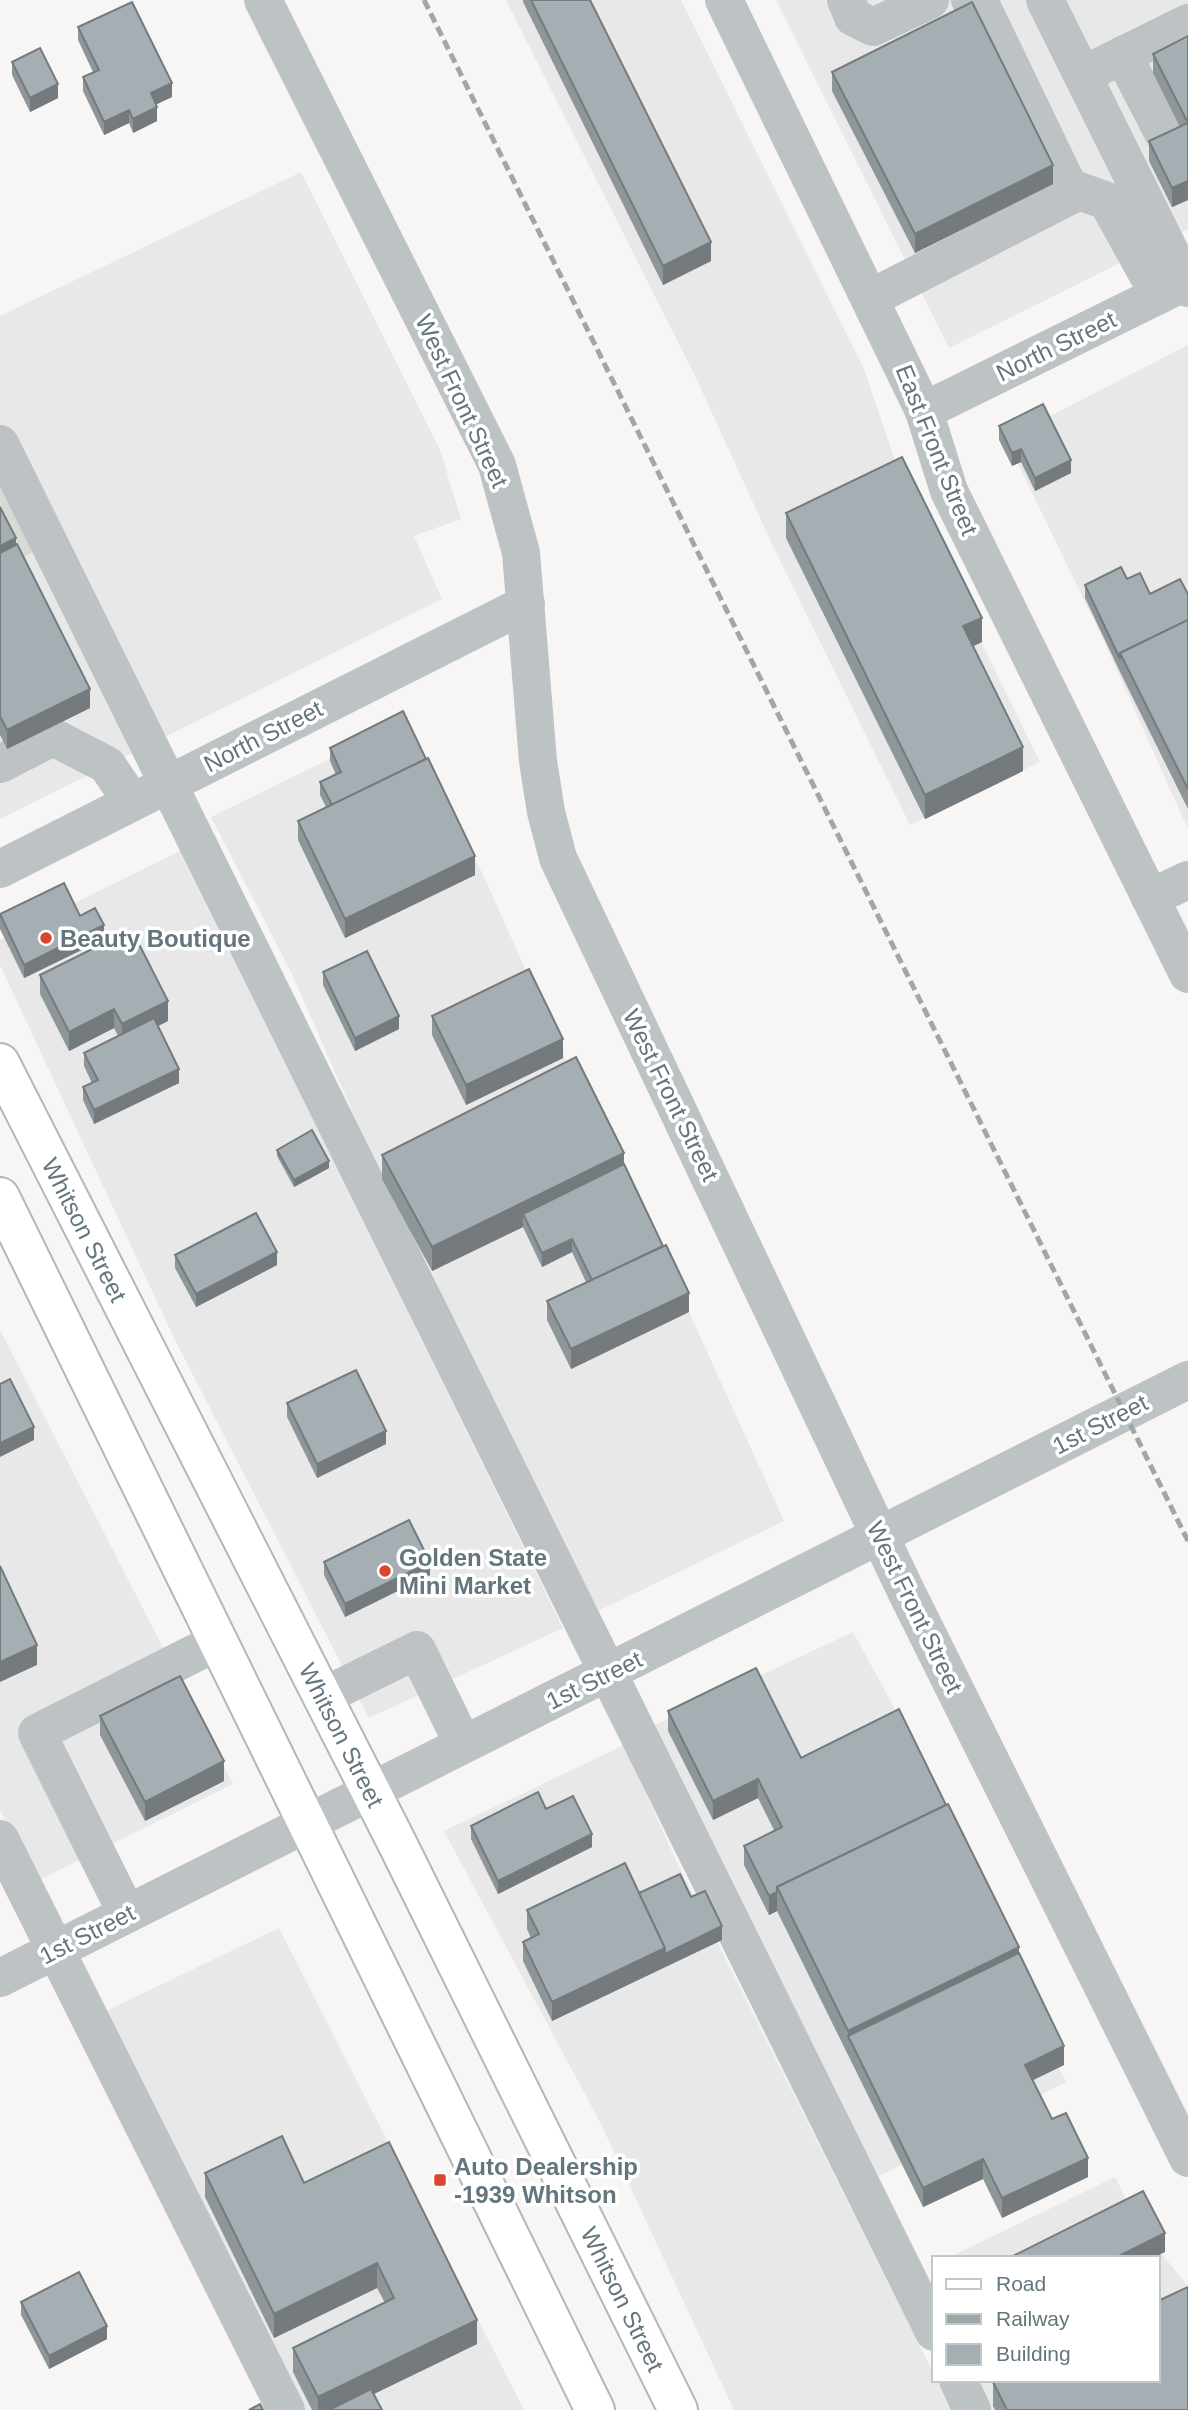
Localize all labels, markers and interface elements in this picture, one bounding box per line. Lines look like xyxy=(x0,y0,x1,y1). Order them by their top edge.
street label: North Street xyxy=(992,305,1120,386)
street label: West Front Street xyxy=(410,310,514,492)
street label: East Front Street xyxy=(891,361,984,539)
street label: North Street xyxy=(199,694,327,777)
place label: Beauty Boutique xyxy=(60,925,251,952)
marker: Beauty Boutique xyxy=(38,930,54,946)
street label: West Front Street xyxy=(618,1005,724,1186)
street label: Whitson Street xyxy=(37,1153,133,1306)
street label: 1st Street xyxy=(1048,1389,1152,1459)
street label: West Front Street xyxy=(862,1517,968,1698)
place label: Golden State Mini Market xyxy=(399,1544,547,1599)
marker: Golden State Mini Market xyxy=(377,1563,393,1579)
street label: 1st Street xyxy=(542,1645,646,1715)
street label: Whitson Street xyxy=(294,1659,390,1812)
street label: 1st Street xyxy=(35,1899,139,1969)
place label: Auto Dealership -1939 Whitson xyxy=(454,2153,638,2208)
marker: Auto Dealership -1939 Whitson xyxy=(432,2172,448,2188)
street label: Whitson Street xyxy=(576,2222,670,2376)
legend xyxy=(932,2256,1160,2382)
text: Road xyxy=(996,2272,1046,2295)
text: Railway xyxy=(996,2307,1070,2330)
text: Building xyxy=(996,2342,1071,2365)

